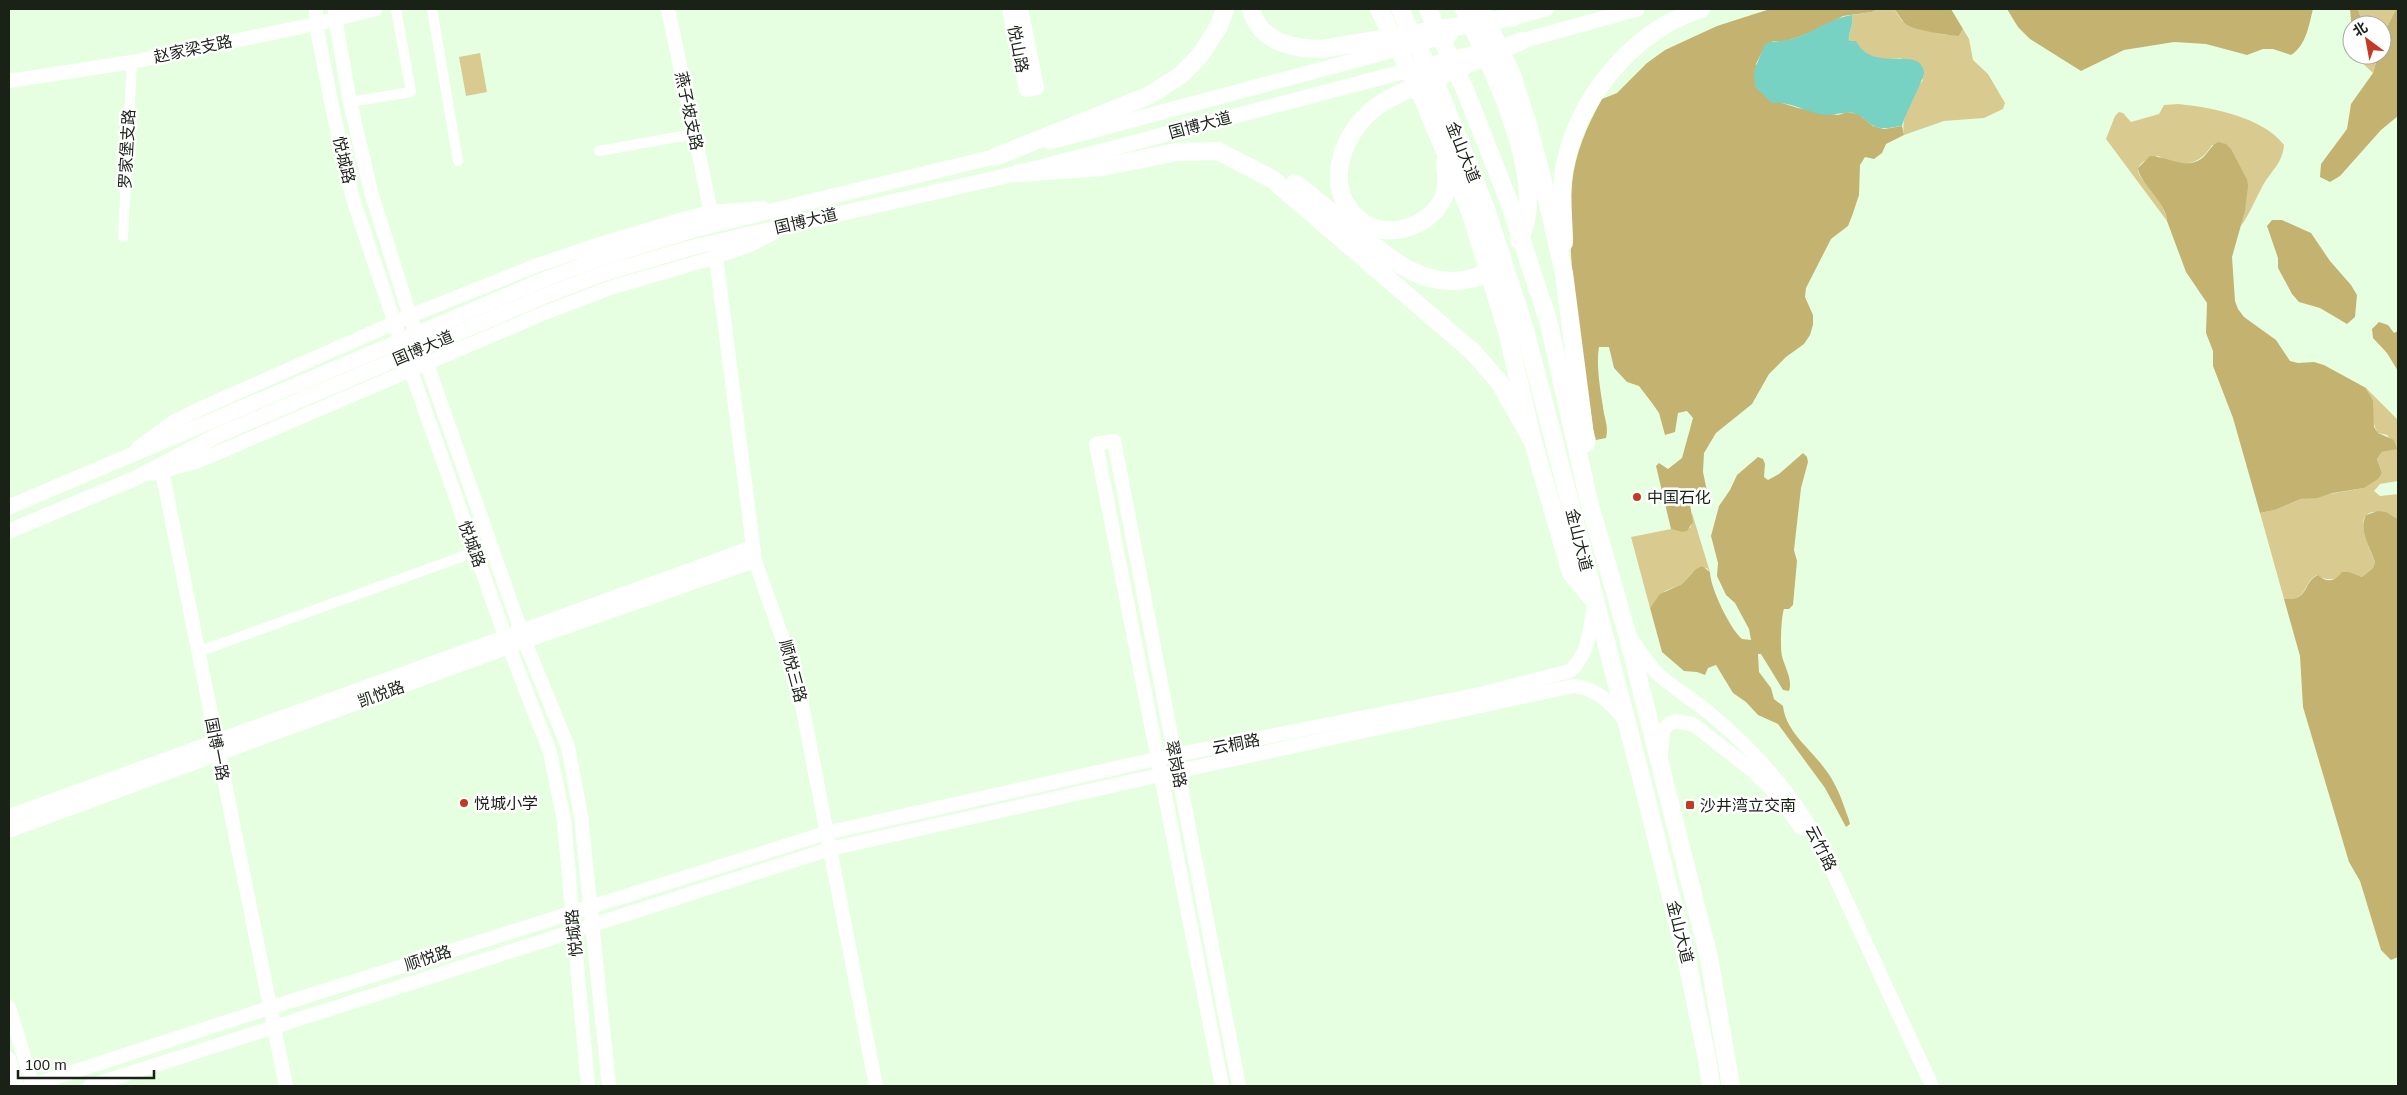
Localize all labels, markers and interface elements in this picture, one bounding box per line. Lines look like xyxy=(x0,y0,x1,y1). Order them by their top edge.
north arrow xyxy=(2342,15,2392,65)
text: 北 xyxy=(2350,18,2370,39)
street label: 悦山路 xyxy=(1005,24,1031,74)
street label: 赵家梁支路 xyxy=(152,32,234,66)
street label: 燕子坡支路 xyxy=(672,70,706,152)
street label: 罗家堡支路 xyxy=(116,109,138,189)
street label: 国博大道 xyxy=(1167,109,1233,141)
street label: 金山大道 xyxy=(1443,119,1483,185)
street label: 悦城路 xyxy=(330,135,358,185)
street label: 国博大道 xyxy=(773,206,839,236)
street label: 国博大道 xyxy=(390,328,456,368)
place label: 中国石化 xyxy=(1647,489,1711,506)
marker: 中国石化 xyxy=(1631,491,1643,503)
street label: 金山大道 xyxy=(1563,507,1595,573)
street label: 悦城路 xyxy=(456,519,488,569)
street label: 顺悦三路 xyxy=(777,638,809,704)
street label: 凯悦路 xyxy=(356,678,406,710)
street label: 国博一路 xyxy=(203,716,231,782)
street label: 云桐路 xyxy=(1211,731,1261,757)
street label: 翠岗路 xyxy=(1163,739,1189,789)
place label: 悦城小学 xyxy=(474,795,538,812)
marker: 悦城小学 xyxy=(458,797,470,809)
place label: 沙井湾立交南 xyxy=(1700,797,1796,814)
marker: 沙井湾立交南 xyxy=(1684,799,1696,811)
street label: 云竹路 xyxy=(1803,823,1839,873)
street label: 金山大道 xyxy=(1664,899,1696,965)
street label: 悦城路 xyxy=(563,908,585,958)
street label: 顺悦路 xyxy=(403,942,453,974)
scale bar xyxy=(18,1048,154,1080)
text: 100 m xyxy=(25,1056,67,1073)

